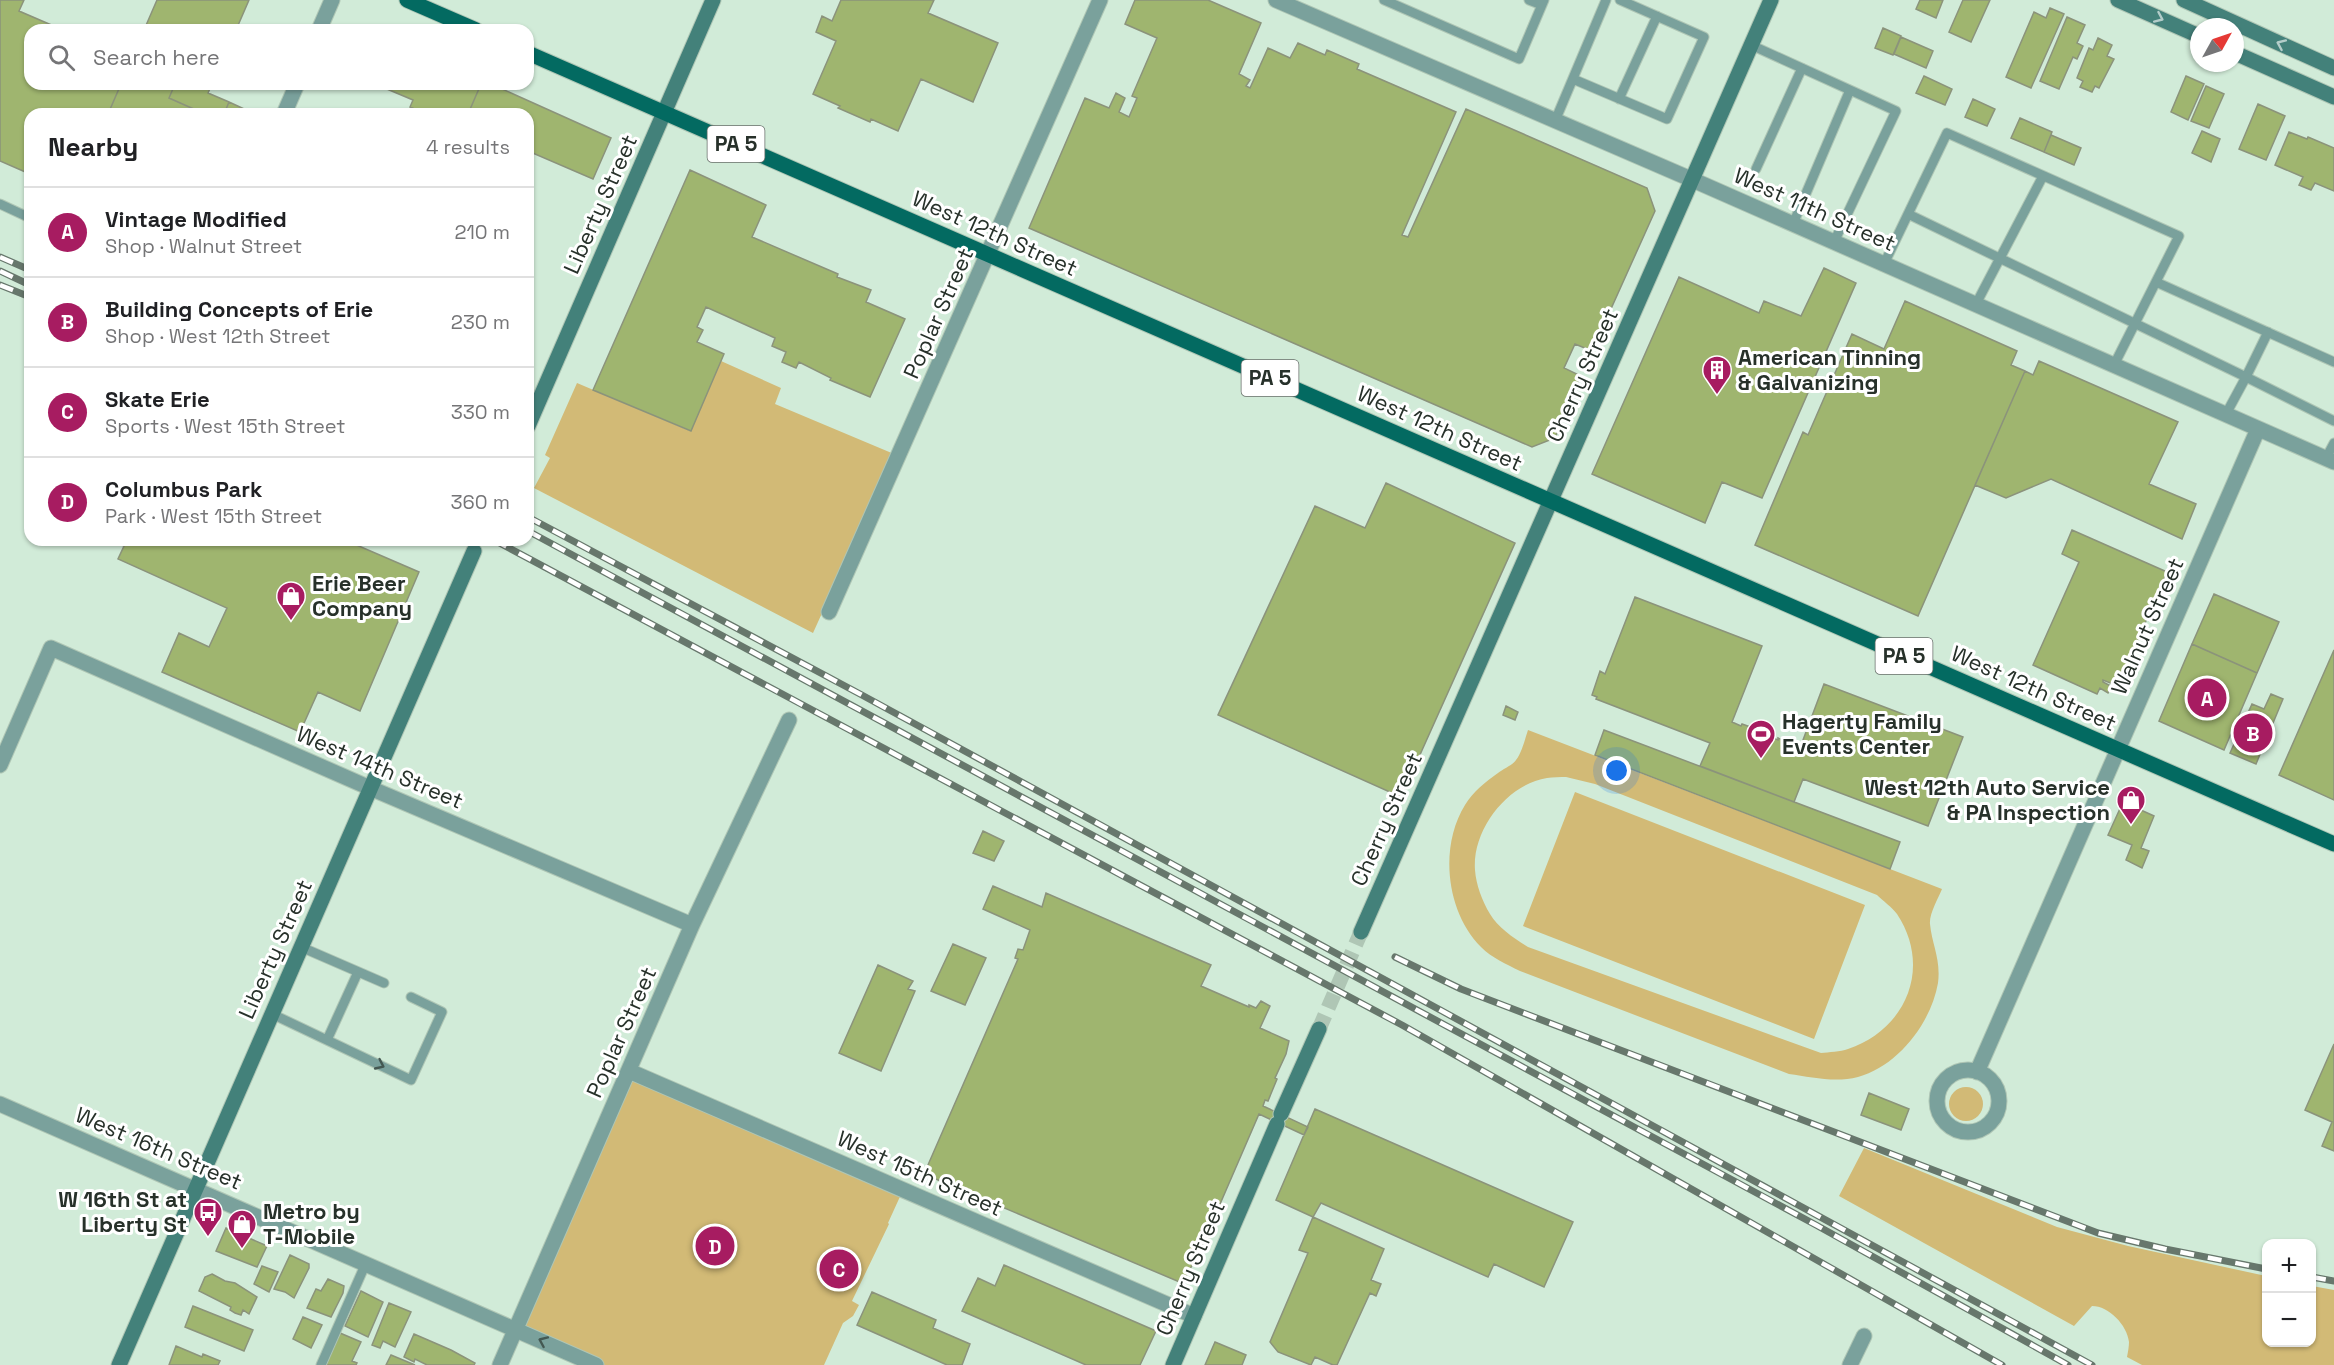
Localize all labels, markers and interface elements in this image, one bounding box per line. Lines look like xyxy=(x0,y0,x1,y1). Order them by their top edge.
one-way arrow xyxy=(2152,11,2163,23)
north arrow xyxy=(2190,18,2244,72)
search box xyxy=(24,24,534,90)
one-way arrow xyxy=(2276,39,2287,51)
icon: search xyxy=(45,41,78,74)
text: Search here xyxy=(93,43,220,71)
road number: PA 5 xyxy=(708,126,764,162)
text: Nearby xyxy=(48,130,138,164)
street label: Liberty Street xyxy=(557,130,643,278)
text: 4 results xyxy=(426,134,510,160)
street label: West 11th Street xyxy=(1730,161,1900,257)
street label: West 12th Street xyxy=(908,184,1082,282)
text: Vintage Modified xyxy=(105,205,287,233)
text: A xyxy=(61,219,74,245)
text: 210 m xyxy=(454,219,510,245)
text: Shop · Walnut Street xyxy=(105,233,302,259)
street label: Poplar Street xyxy=(897,243,979,383)
text: Building Concepts of Erie xyxy=(105,295,373,323)
street label: Cherry Street xyxy=(1540,304,1624,446)
text: B xyxy=(61,309,74,335)
text: 230 m xyxy=(451,309,510,335)
text: Shop · West 12th Street xyxy=(105,323,330,349)
place label: American Tinning & Galvanizing xyxy=(1738,343,1921,396)
building icon: American Tinning & Galvanizing xyxy=(1701,354,1733,396)
road number: PA 5 xyxy=(1242,360,1298,396)
street label: West 12th Street xyxy=(1353,379,1527,477)
text: Skate Erie xyxy=(105,385,210,413)
text: C xyxy=(61,399,74,425)
text: 330 m xyxy=(451,399,510,425)
text: Sports · West 15th Street xyxy=(105,413,345,439)
text: Columbus Park xyxy=(105,475,262,503)
text: D xyxy=(61,489,74,515)
text: 360 m xyxy=(451,489,510,515)
text: Park · West 15th Street xyxy=(105,503,322,529)
street label: Walnut Street xyxy=(2104,553,2190,699)
place label: Erie Beer Company xyxy=(312,569,412,622)
shop icon: Erie Beer Company xyxy=(275,580,307,622)
road number: PA 5 xyxy=(1876,638,1932,674)
street label: West 12th Street xyxy=(1947,639,2121,737)
pin: A xyxy=(2188,676,2226,720)
place label: Hagerty Family Events Center xyxy=(1782,707,1942,760)
pin: B xyxy=(2234,710,2272,756)
sports icon: Hagerty Family Events Center xyxy=(1745,718,1777,760)
street label: West 14th Street xyxy=(292,719,468,815)
street label: Cherry Street xyxy=(1344,748,1428,890)
your location xyxy=(1602,756,1631,785)
place label: West 12th Auto Service & PA Inspection xyxy=(1864,773,2110,826)
shop icon: West 12th Auto Service & PA Inspection xyxy=(2115,784,2147,826)
street label: Liberty Street xyxy=(232,875,318,1023)
street label: Poplar Street xyxy=(580,962,662,1102)
one-way arrow xyxy=(374,1057,385,1069)
street label: West 16th Street xyxy=(71,1100,247,1196)
street label: West 15th Street xyxy=(833,1124,1007,1222)
place label: W 16th St at Liberty St xyxy=(58,1185,187,1238)
bus stop icon: W 16th St at Liberty St xyxy=(192,1196,224,1238)
street label: Cherry Street xyxy=(1149,1196,1231,1340)
place label: Metro by T-Mobile xyxy=(263,1197,360,1250)
shop icon: Metro by T-Mobile xyxy=(226,1208,258,1250)
pin: D xyxy=(696,1224,734,1268)
map controls xyxy=(2262,1239,2316,1347)
button: + xyxy=(2262,1239,2316,1293)
pin: C xyxy=(820,1246,858,1292)
button: − xyxy=(2262,1293,2316,1347)
one-way arrow xyxy=(538,1336,549,1348)

